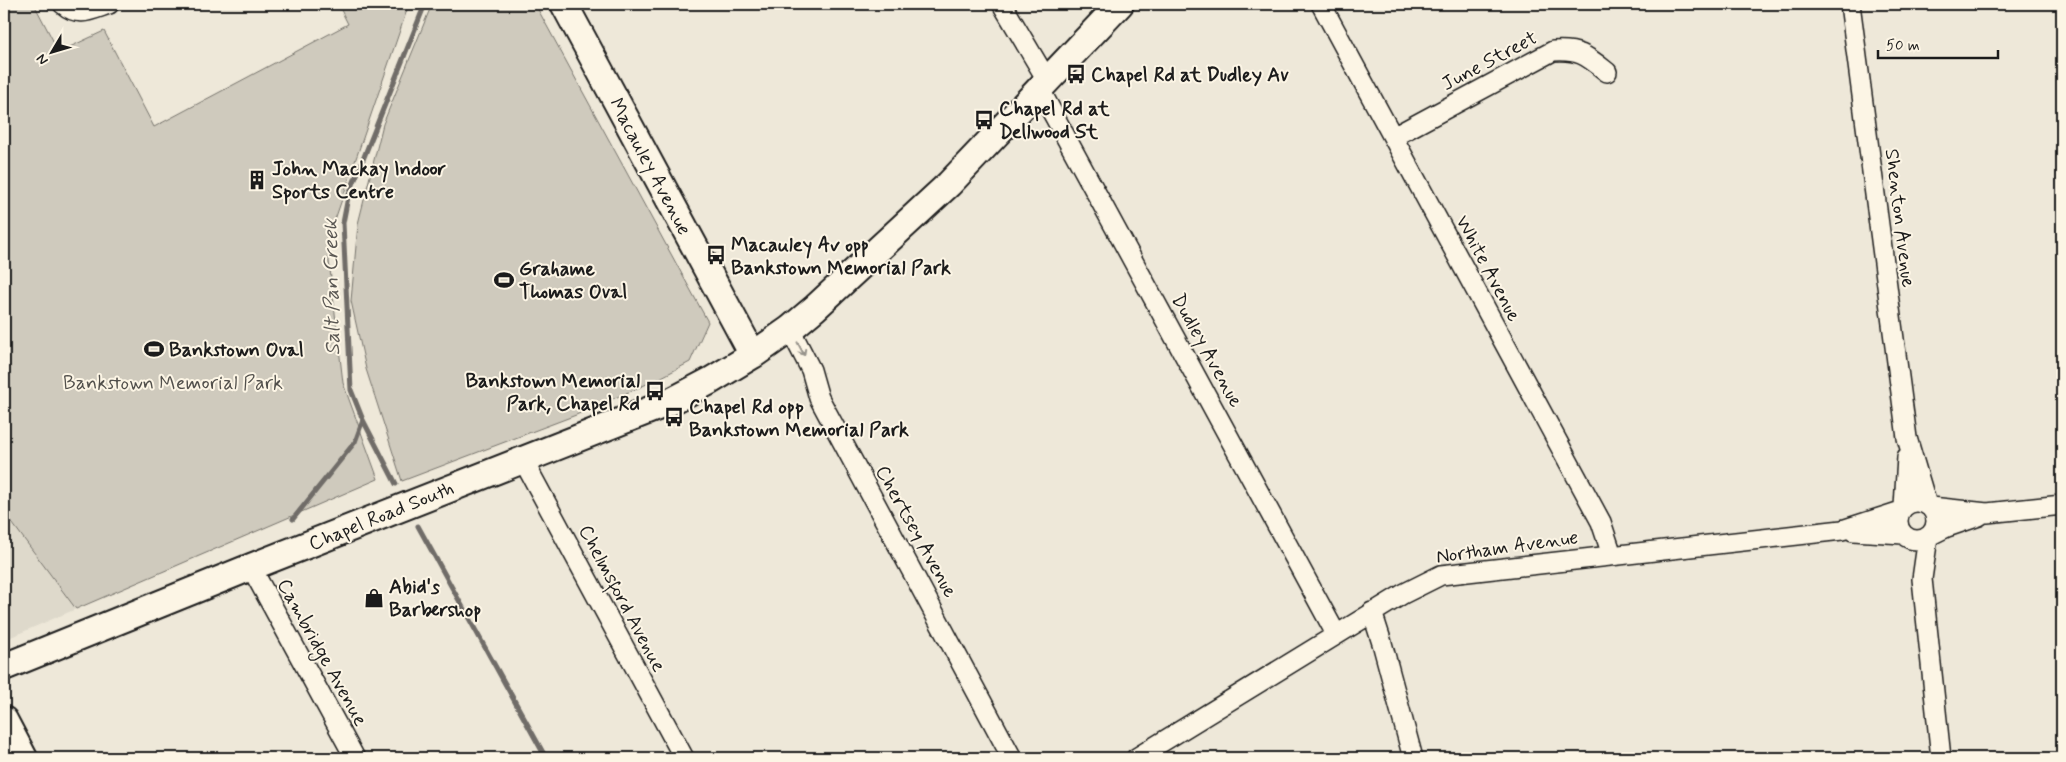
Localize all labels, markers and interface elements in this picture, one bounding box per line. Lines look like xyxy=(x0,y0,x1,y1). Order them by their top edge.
street label: June Street xyxy=(1437,25,1542,98)
north arrow xyxy=(28,28,78,78)
scale bar xyxy=(1878,28,1998,60)
text: 50 m xyxy=(1886,36,1920,56)
text: N xyxy=(33,50,53,69)
place label: Chapel Rd at Dudley Av xyxy=(1091,62,1289,89)
bus stop icon: Chapel Rd at Dudley Av xyxy=(1065,63,1087,85)
street label: Macauley Avenue xyxy=(602,93,697,240)
place label: Chapel Rd at Dellwood St xyxy=(999,96,1111,146)
bus stop icon: Chapel Rd at Dellwood St xyxy=(973,109,995,131)
street label: Shenton Avenue xyxy=(1878,147,1921,289)
place label: John Mackay Indoor Sports Centre xyxy=(272,156,447,206)
building icon: John Mackay Indoor Sports Centre xyxy=(246,169,268,191)
street label: White Avenue xyxy=(1448,211,1527,327)
water label: Salt Pan Creek xyxy=(317,217,347,356)
place label: Macauley Av opp Bankstown Memorial Park xyxy=(731,232,951,282)
bus stop icon: Macauley Av opp Bankstown Memorial Park xyxy=(705,244,727,266)
place label: Grahame Thomas Oval xyxy=(519,256,627,306)
sports icon: Grahame Thomas Oval xyxy=(493,269,515,291)
street label: Dudley Avenue xyxy=(1164,289,1249,412)
place label: Bankstown Oval xyxy=(169,337,304,364)
sports icon: Bankstown Oval xyxy=(143,338,165,360)
one-way arrow xyxy=(796,342,806,356)
place label: Bankstown Memorial Park, Chapel Rd xyxy=(465,368,640,418)
park label: Bankstown Memorial Park xyxy=(63,370,283,397)
bus stop icon: Bankstown Memorial Park, Chapel Rd xyxy=(644,380,666,402)
place label: Chapel Rd opp Bankstown Memorial Park xyxy=(689,394,909,444)
bus stop icon: Chapel Rd opp Bankstown Memorial Park xyxy=(663,406,685,428)
street label: Chertsey Avenue xyxy=(868,461,963,603)
street label: Chapel Road South xyxy=(305,475,458,558)
street label: Chelmsford Avenue xyxy=(570,520,672,678)
street label: Northam Avenue xyxy=(1434,524,1580,571)
street label: Cambridge Avenue xyxy=(269,574,373,732)
place label: Abid's Barbershop xyxy=(389,574,481,624)
shop icon: Abid's Barbershop xyxy=(363,587,385,609)

